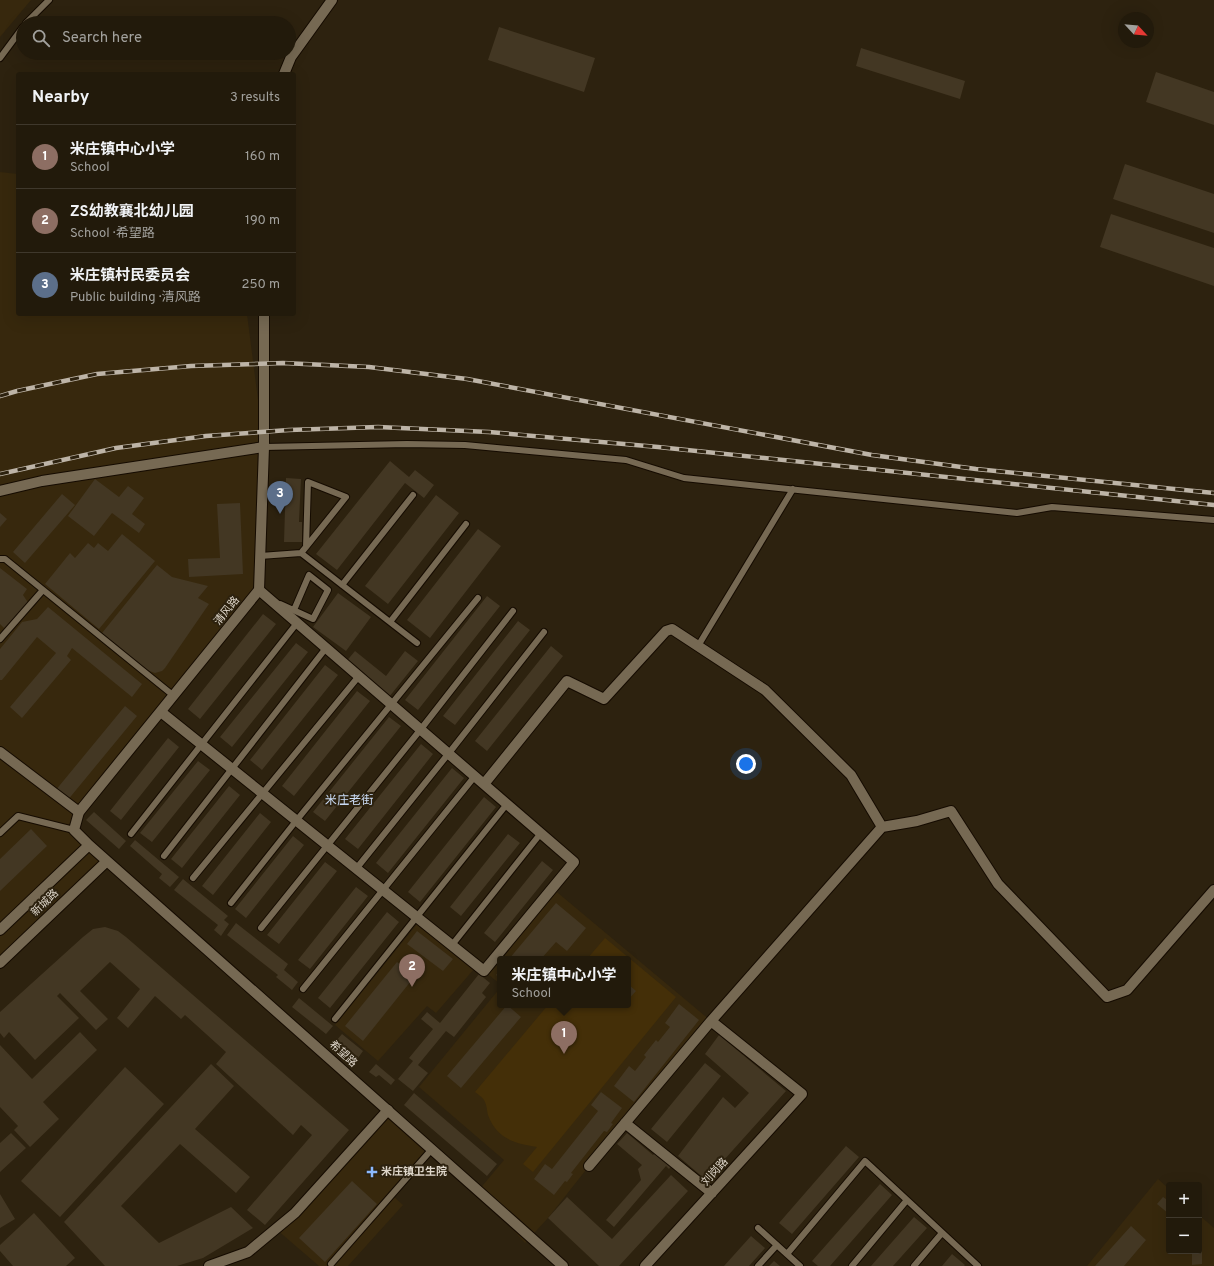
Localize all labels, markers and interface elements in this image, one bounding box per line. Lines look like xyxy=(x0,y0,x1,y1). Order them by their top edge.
north arrow xyxy=(1118,12,1154,48)
search box xyxy=(16,16,296,60)
icon: search xyxy=(30,27,52,49)
text: Search here xyxy=(62,29,142,48)
text: Nearby xyxy=(32,87,89,109)
text: 3 results xyxy=(230,90,280,106)
text: 米庄镇中心小学 xyxy=(70,141,175,160)
text: 1 xyxy=(42,149,48,165)
text: 160 m xyxy=(245,149,280,165)
text: School xyxy=(70,160,110,176)
text: ZS幼教襄北幼儿园 xyxy=(70,203,194,222)
text: 2 xyxy=(41,213,49,229)
text: 190 m xyxy=(245,213,280,229)
text: School · 希望路 xyxy=(70,226,155,242)
text: 米庄镇村民委员会 xyxy=(70,267,190,286)
text: 3 xyxy=(41,277,49,293)
text: 250 m xyxy=(242,277,280,293)
text: Public building · 清风路 xyxy=(70,290,201,306)
pin: 3 xyxy=(267,481,293,514)
street label: 清风路 xyxy=(211,594,243,628)
your location xyxy=(736,754,756,774)
district label: 米庄老街 xyxy=(325,793,373,809)
street label: 新城路 xyxy=(28,887,62,919)
pin: 2 xyxy=(399,954,425,987)
popup xyxy=(497,956,631,1008)
text: 米庄镇中心小学 xyxy=(511,967,617,986)
text: School xyxy=(511,986,551,1002)
pin: 1 xyxy=(551,1021,577,1054)
street label: 希望路 xyxy=(326,1038,360,1070)
street label: 刘岗路 xyxy=(699,1155,731,1189)
place label: 米庄镇卫生院 xyxy=(381,1165,447,1179)
marker: 米庄镇卫生院 xyxy=(366,1166,378,1178)
map controls xyxy=(1166,1182,1202,1254)
button: + xyxy=(1166,1182,1202,1218)
button: − xyxy=(1166,1218,1202,1254)

